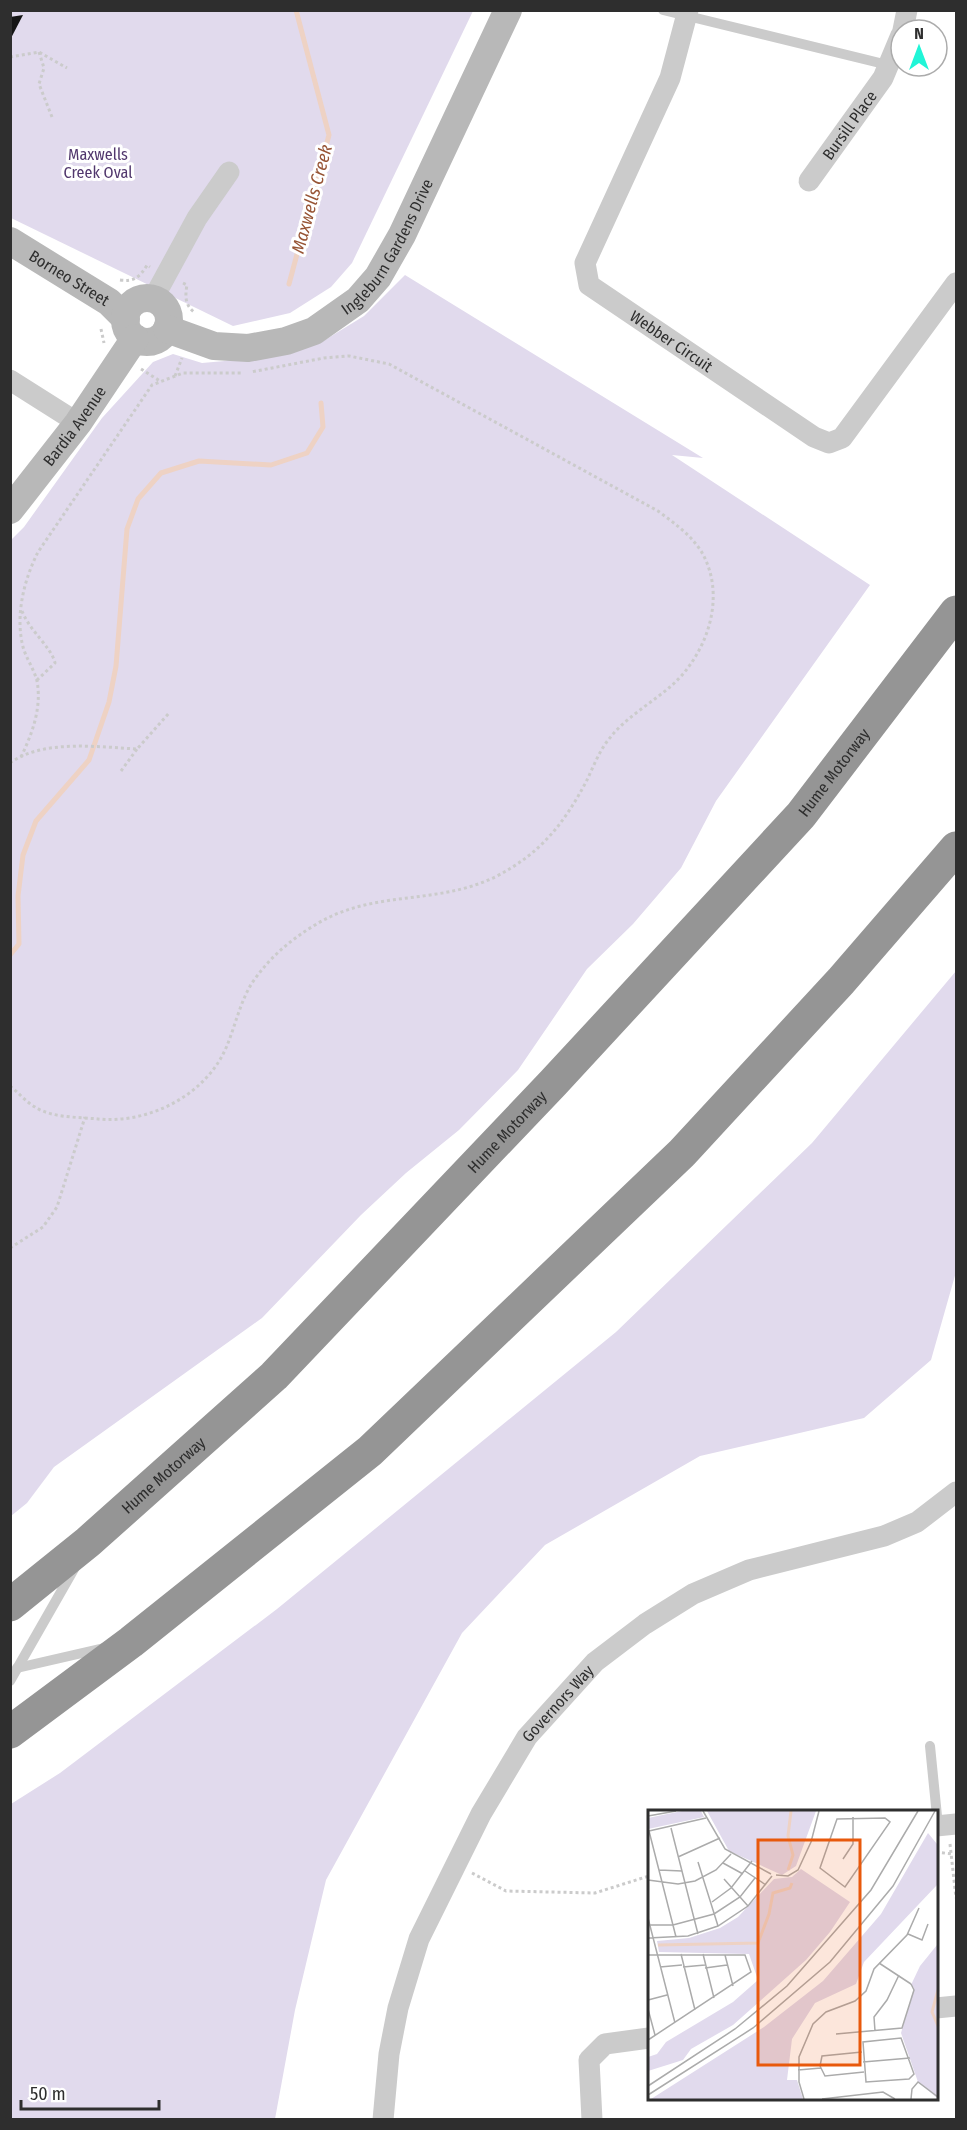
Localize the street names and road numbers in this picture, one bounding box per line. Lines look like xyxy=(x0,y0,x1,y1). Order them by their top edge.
street label: Bursill Place xyxy=(819,87,881,163)
street label: Ingleburn Gardens Drive xyxy=(338,176,437,319)
street label: Borneo Street xyxy=(26,246,114,310)
street label: Webber Circuit xyxy=(626,307,717,376)
street label: Bardia Avenue xyxy=(39,383,110,470)
street label: Hume Motorway xyxy=(794,724,874,820)
street label: Hume Motorway xyxy=(464,1086,551,1177)
street label: Hume Motorway xyxy=(118,1432,210,1518)
street label: Governors Way xyxy=(518,1661,598,1746)

